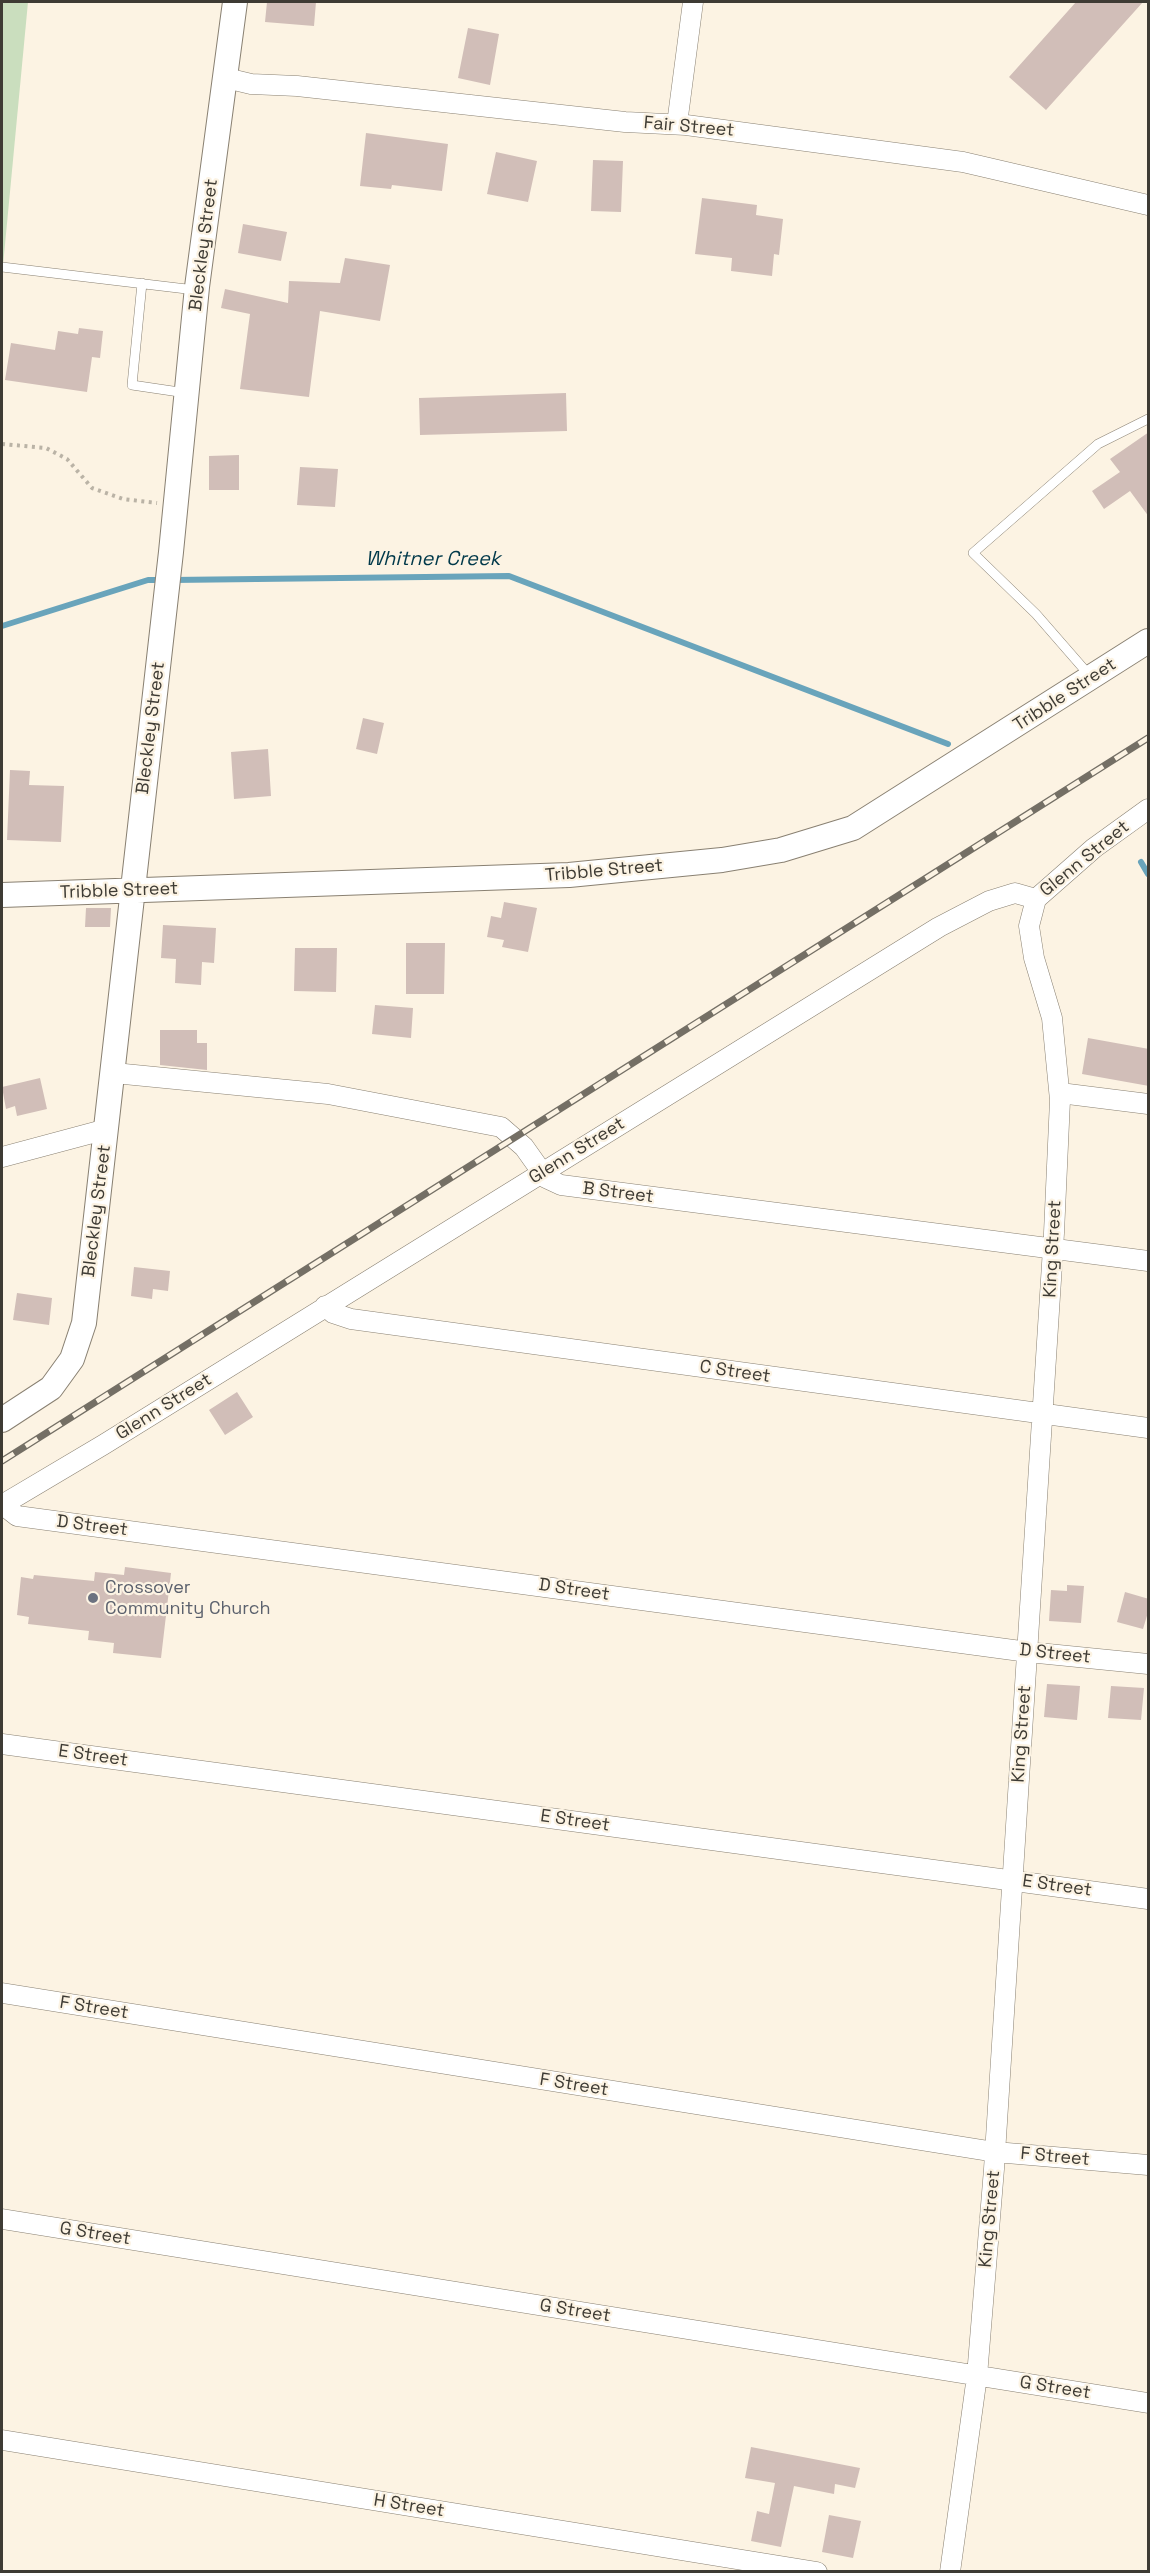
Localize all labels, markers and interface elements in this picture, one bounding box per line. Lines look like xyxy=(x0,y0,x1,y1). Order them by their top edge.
street label: Fair Street xyxy=(643,112,735,142)
street label: Bleckley Street xyxy=(185,178,223,312)
water label: Whitner Creek xyxy=(365,548,501,572)
street label: Tribble Street xyxy=(1010,654,1120,736)
street label: Bleckley Street xyxy=(132,661,170,795)
street label: Glenn Street xyxy=(1036,816,1134,902)
street label: Tribble Street xyxy=(544,855,664,887)
street label: Tribble Street xyxy=(60,878,178,904)
street label: Glenn Street xyxy=(525,1113,629,1189)
street label: Bleckley Street xyxy=(78,1144,116,1278)
street label: B Street xyxy=(581,1178,655,1208)
street label: King Street xyxy=(1040,1200,1066,1298)
street label: C Street xyxy=(698,1356,772,1388)
street label: Glenn Street xyxy=(112,1369,216,1445)
street label: D Street xyxy=(55,1511,129,1541)
street label: D Street xyxy=(537,1574,611,1606)
place label: Crossover Community Church xyxy=(105,1577,271,1620)
marker: Crossover Community Church xyxy=(86,1591,100,1605)
street label: D Street xyxy=(1018,1640,1092,1668)
street label: King Street xyxy=(1008,1685,1036,1783)
street label: E Street xyxy=(57,1740,129,1772)
street label: E Street xyxy=(539,1805,611,1837)
street label: E Street xyxy=(1021,1870,1093,1902)
street label: F Street xyxy=(58,1992,130,2024)
street label: F Street xyxy=(538,2069,610,2101)
street label: F Street xyxy=(1020,2143,1090,2171)
street label: King Street xyxy=(975,2169,1005,2269)
street label: G Street xyxy=(58,2218,132,2250)
street label: G Street xyxy=(538,2295,612,2327)
street label: G Street xyxy=(1018,2372,1092,2404)
street label: H Street xyxy=(372,2490,446,2522)

